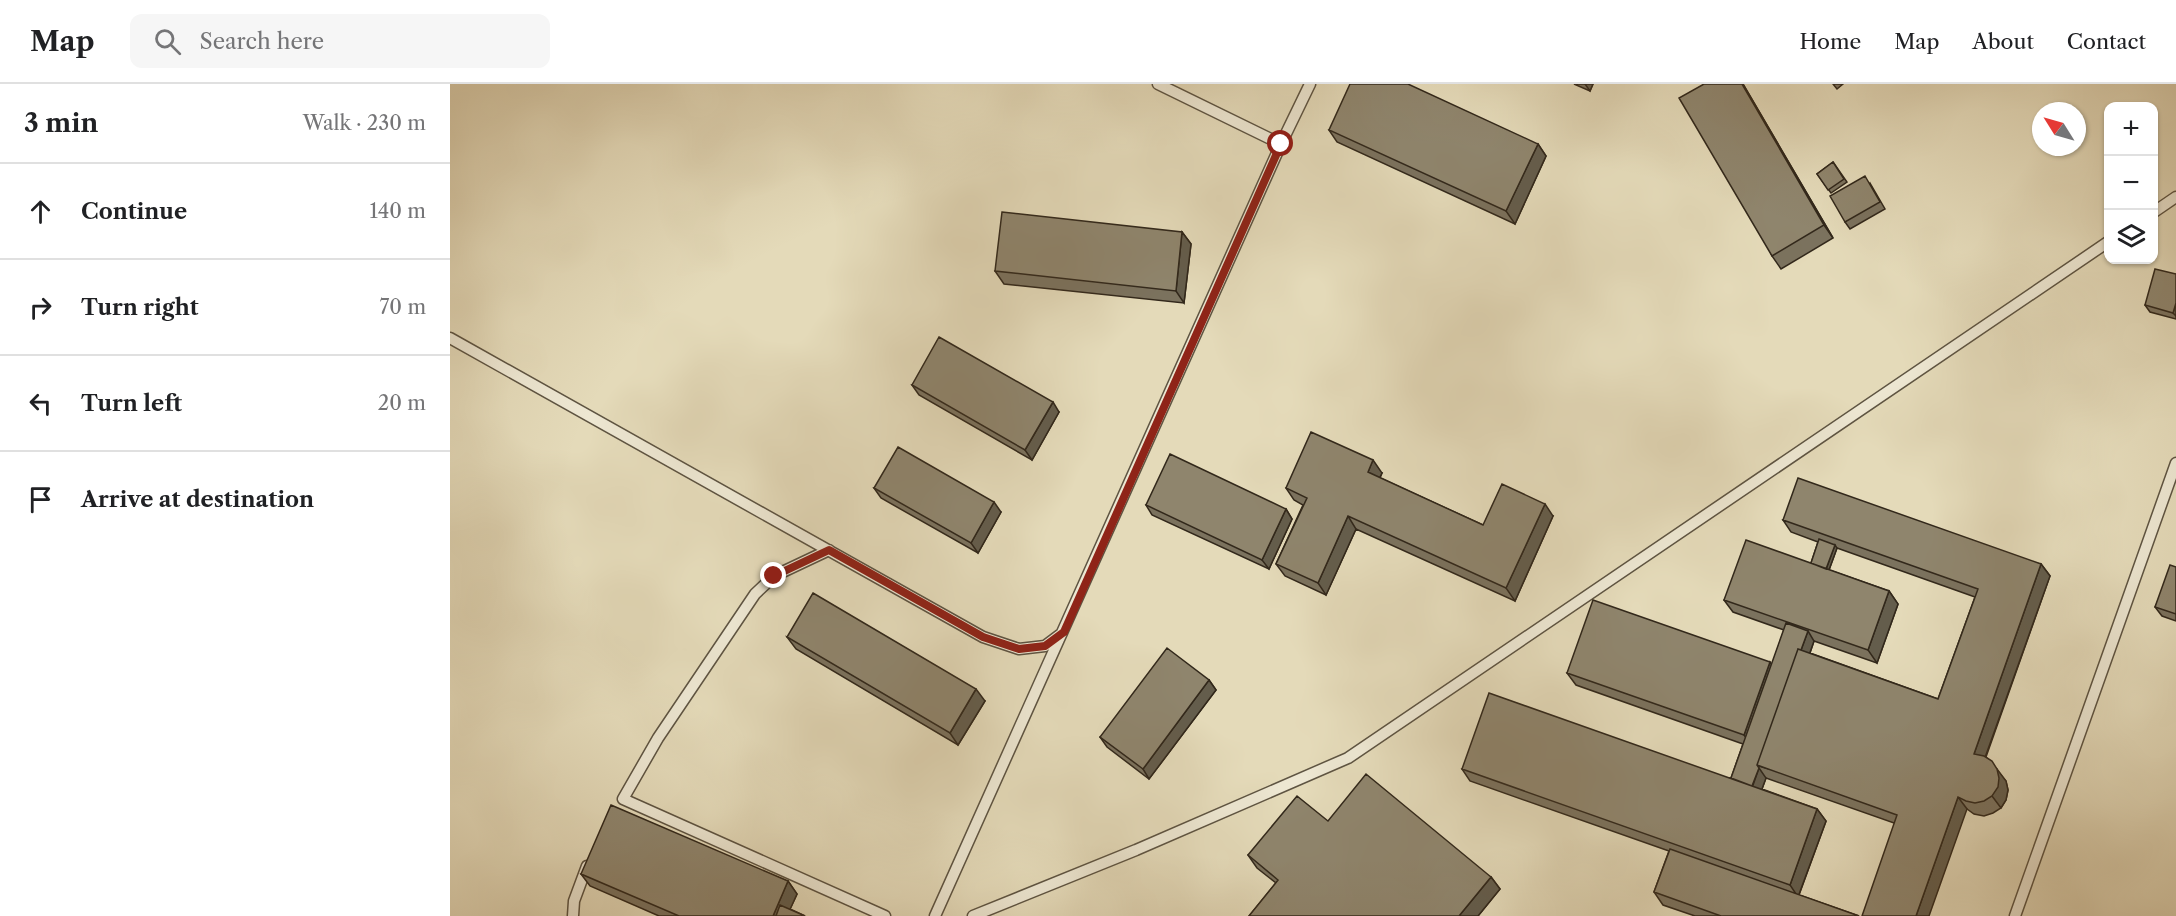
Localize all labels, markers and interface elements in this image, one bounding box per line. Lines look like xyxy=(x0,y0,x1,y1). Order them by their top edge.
search box xyxy=(130,14,550,68)
text: Map xyxy=(30,24,94,58)
icon: search xyxy=(151,25,184,58)
text: Search here xyxy=(199,28,324,55)
text: Home xyxy=(1800,29,1861,54)
text: Map xyxy=(1894,29,1939,54)
text: About xyxy=(1972,29,2034,54)
text: Contact xyxy=(2067,29,2146,54)
north arrow xyxy=(2032,102,2086,156)
map controls xyxy=(2104,102,2158,264)
button: + xyxy=(2104,102,2158,156)
text: 3 min xyxy=(24,107,98,139)
text: Walk · 230 m xyxy=(303,111,426,135)
route start xyxy=(1267,130,1293,156)
button: − xyxy=(2104,156,2158,210)
icon: ahead xyxy=(24,195,57,228)
text: Continue xyxy=(81,198,187,225)
text: 140 m xyxy=(369,199,426,223)
button: layers xyxy=(2104,210,2158,264)
icon: right xyxy=(24,291,57,324)
text: Turn right xyxy=(81,294,199,321)
text: 70 m xyxy=(380,295,426,319)
icon: left xyxy=(24,387,57,420)
text: Turn left xyxy=(81,390,182,417)
text: 20 m xyxy=(378,391,426,415)
icon: arrive xyxy=(24,483,57,516)
text: Arrive at destination xyxy=(81,486,314,513)
route end xyxy=(760,562,786,588)

